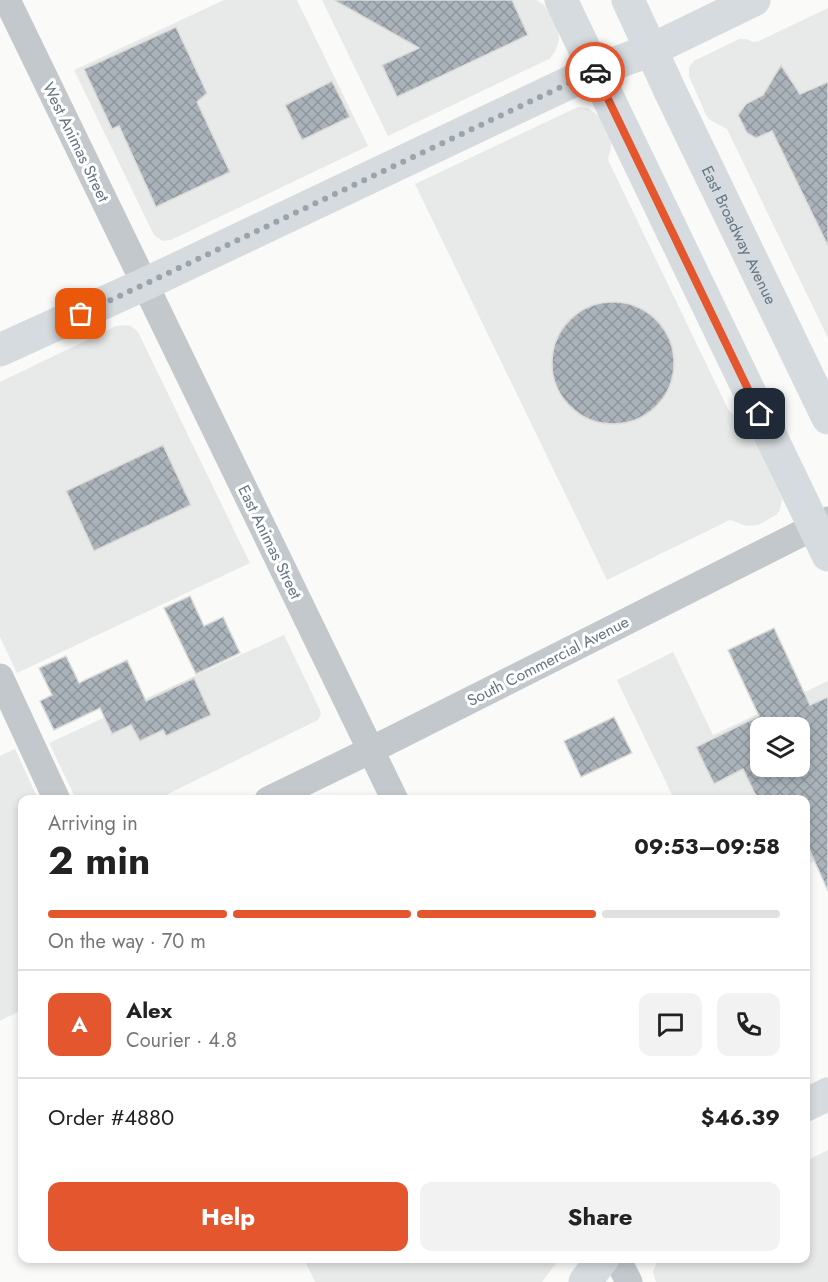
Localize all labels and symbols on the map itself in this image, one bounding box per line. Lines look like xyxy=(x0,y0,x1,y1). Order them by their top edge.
courier xyxy=(565,42,625,102)
street label: West Animas Street xyxy=(37,78,115,206)
street label: East Broadway Avenue xyxy=(696,162,783,308)
pin xyxy=(55,288,106,339)
pin xyxy=(734,388,785,439)
street label: East Animas Street xyxy=(232,481,308,603)
street label: South Commercial Avenue xyxy=(463,610,633,712)

